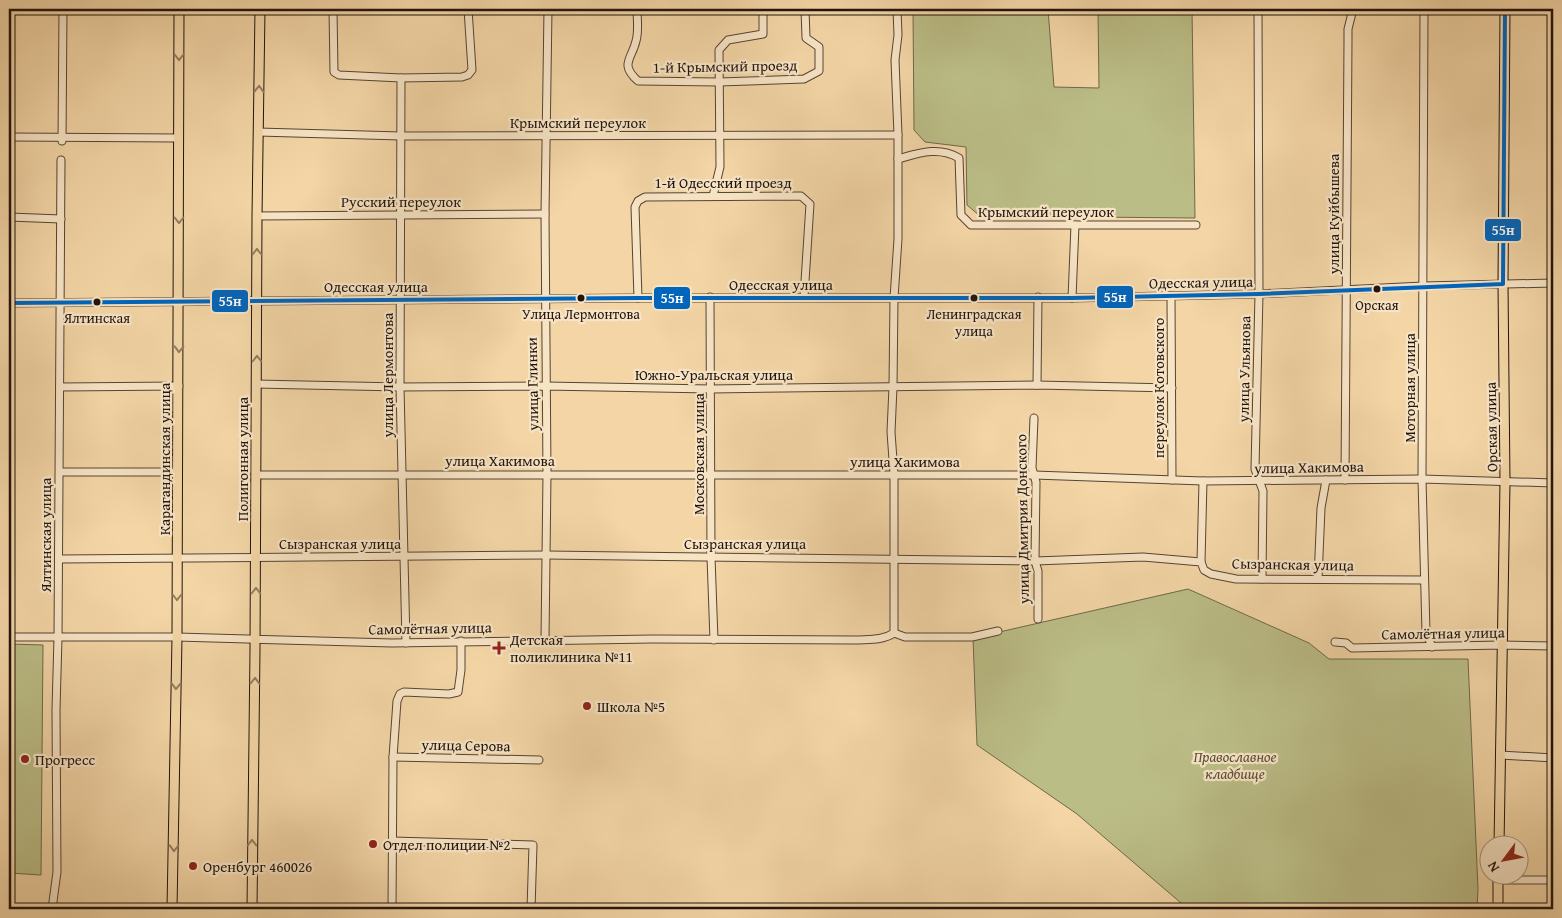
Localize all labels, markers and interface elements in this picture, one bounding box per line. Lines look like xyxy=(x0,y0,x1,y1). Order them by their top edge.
one-way arrow xyxy=(174,54,184,62)
street label: 1-й Крымский проезд xyxy=(652,54,798,78)
one-way arrow xyxy=(254,85,264,92)
street label: Крымский переулок xyxy=(510,112,646,133)
street label: улица Куйбышева xyxy=(1323,153,1344,275)
street label: 1-й Одесский проезд xyxy=(654,172,792,193)
street label: Русский переулок xyxy=(341,191,461,212)
street label: Крымский переулок xyxy=(978,201,1114,222)
one-way arrow xyxy=(174,216,184,224)
line badge: 55н xyxy=(1484,218,1522,242)
text: 55н xyxy=(1491,220,1515,240)
one-way arrow xyxy=(252,247,262,255)
street label: Одесская улица xyxy=(1149,271,1254,293)
street label: Одесская улица xyxy=(729,274,834,295)
street label: Одесская улица xyxy=(324,276,429,297)
marker: Орская xyxy=(1372,284,1382,294)
line badge: 55н xyxy=(1096,285,1134,309)
line badge: 55н xyxy=(653,286,691,310)
text: 55н xyxy=(1103,287,1127,307)
text: 55н xyxy=(660,288,684,308)
line badge: 55н xyxy=(211,289,249,313)
text: 55н xyxy=(218,291,242,311)
marker: Улица Лермонтова xyxy=(576,293,586,303)
marker: Ленинградская улица xyxy=(969,293,979,303)
place label: Орская xyxy=(1355,295,1399,315)
marker: Ялтинская xyxy=(92,297,102,307)
place label: Улица Лермонтова xyxy=(522,304,640,324)
place label: Ленинградская улица xyxy=(926,304,1022,341)
place label: Ялтинская xyxy=(63,308,130,328)
street label: улица Лермонтова xyxy=(377,312,398,438)
street label: улица Ульянова xyxy=(1233,315,1255,424)
street label: переулок Котовского xyxy=(1148,317,1169,458)
street label: Моторная улица xyxy=(1399,332,1420,443)
street label: улица Глинки xyxy=(521,337,543,432)
one-way arrow xyxy=(174,346,184,354)
one-way arrow xyxy=(252,354,262,362)
street label: Южно-Уральская улица xyxy=(635,364,794,385)
street label: Орская улица xyxy=(1480,381,1502,472)
street label: Карагандинская улица xyxy=(154,382,175,535)
street label: Московская улица xyxy=(688,392,709,515)
street label: Полигонная улица xyxy=(232,396,253,521)
street label: улица Дмитрия Донского xyxy=(1010,433,1034,605)
street label: улица Хакимова xyxy=(444,450,556,471)
street label: улица Хакимова xyxy=(849,451,961,472)
street label: улица Хакимова xyxy=(1253,456,1365,478)
street label: Ялтинская улица xyxy=(35,477,56,593)
street label: Сызранская улица xyxy=(279,533,402,554)
street label: Сызранская улица xyxy=(684,533,807,554)
street label: Сызранская улица xyxy=(1232,552,1355,576)
one-way arrow xyxy=(251,587,261,594)
one-way arrow xyxy=(172,593,183,601)
street label: Самолётная улица xyxy=(368,616,493,640)
street label: Самолётная улица xyxy=(1381,621,1506,645)
place label: Детская поликлиника №11 xyxy=(509,629,633,667)
marker: Детская поликлиника №11 xyxy=(492,641,506,655)
one-way arrow xyxy=(250,676,260,684)
one-way arrow xyxy=(171,682,181,690)
place label: Школа №5 xyxy=(597,696,665,717)
marker: Школа №5 xyxy=(581,700,593,712)
street label: улица Серова xyxy=(420,734,512,756)
park label: Православное кладбище xyxy=(1193,746,1277,784)
place label: Прогресс xyxy=(35,749,96,770)
marker: Прогресс xyxy=(19,753,31,765)
place label: Отдел полиции №2 xyxy=(383,834,510,855)
north arrow xyxy=(1480,836,1530,886)
marker: Отдел полиции №2 xyxy=(367,838,379,850)
one-way arrow xyxy=(247,839,257,846)
one-way arrow xyxy=(168,845,179,853)
place label: Оренбург 460026 xyxy=(203,856,312,877)
text: N xyxy=(1482,857,1504,876)
marker: Оренбург 460026 xyxy=(187,860,199,872)

